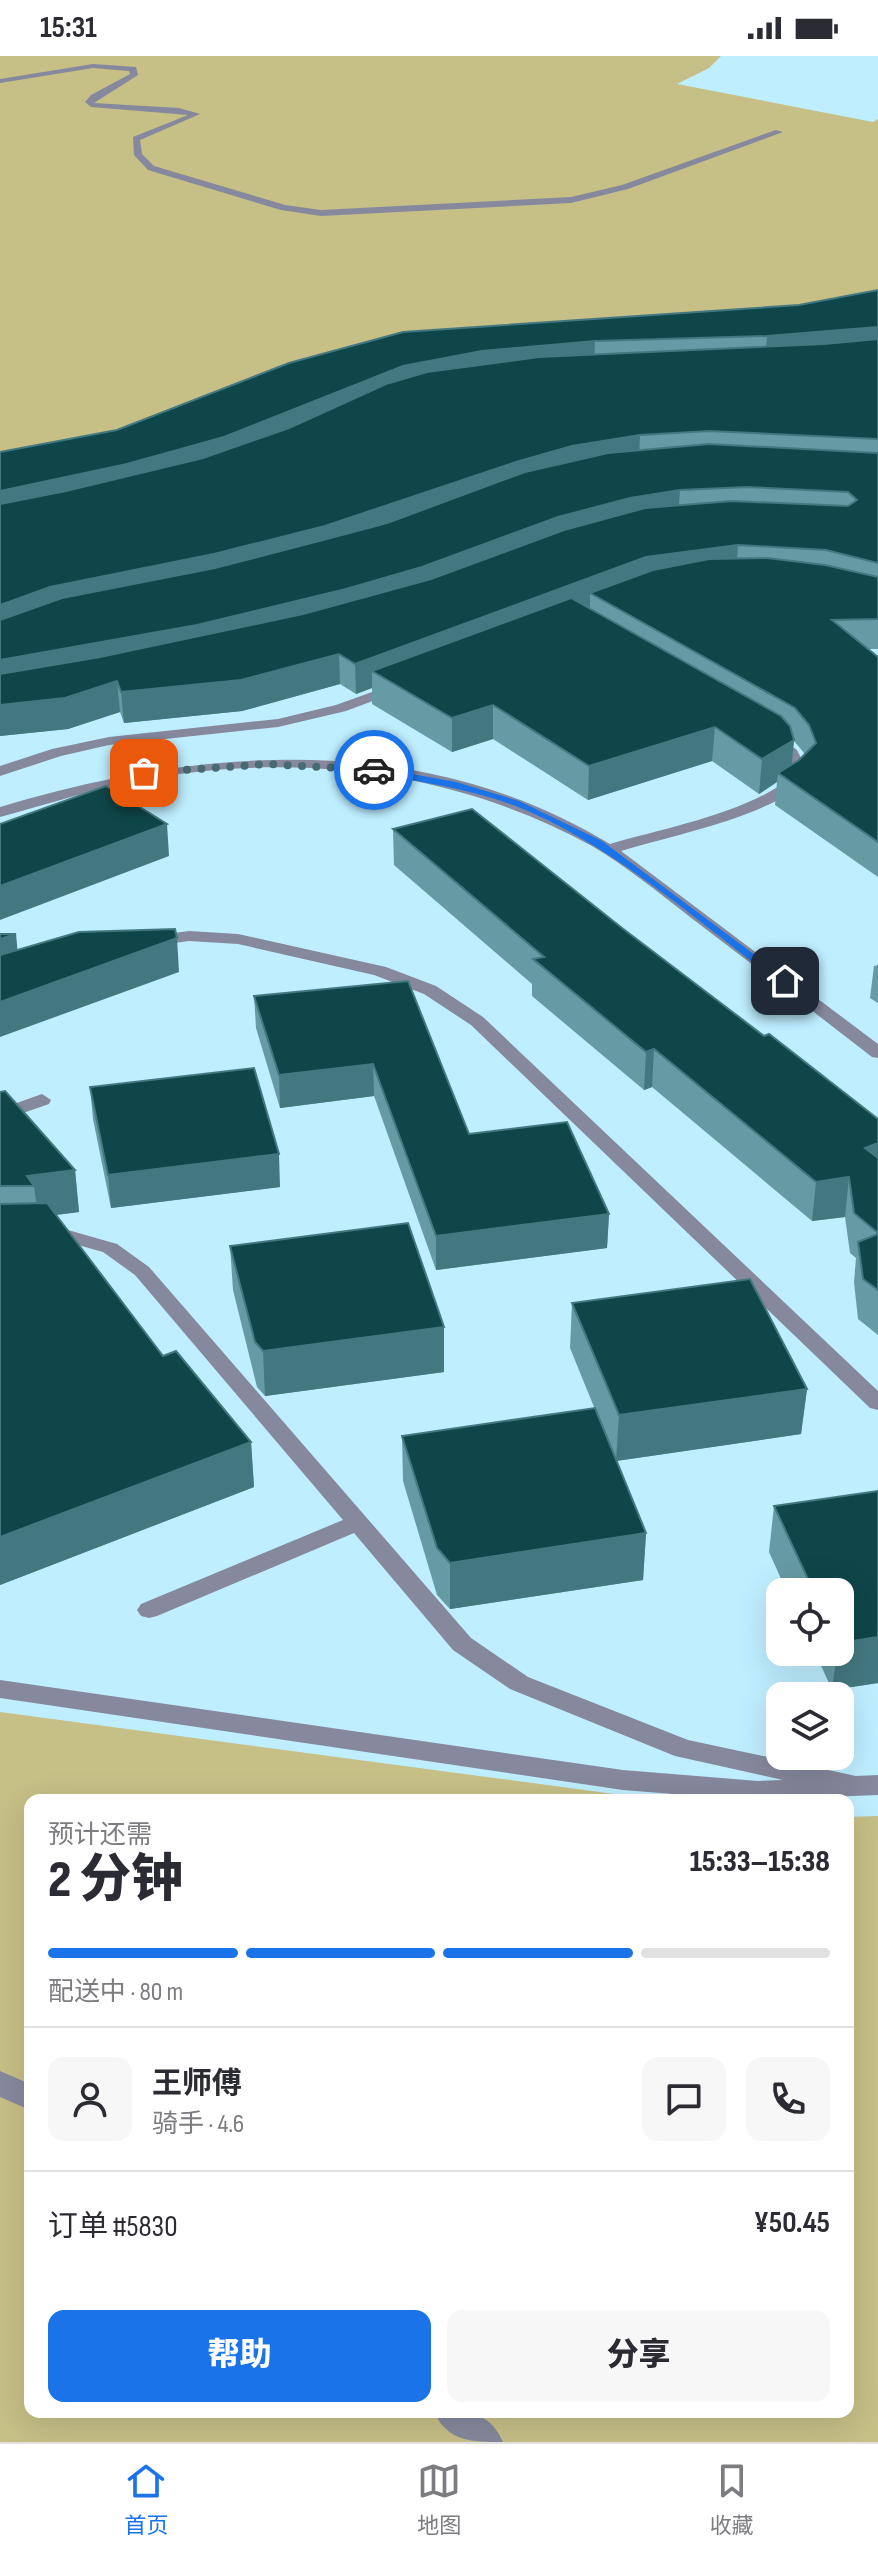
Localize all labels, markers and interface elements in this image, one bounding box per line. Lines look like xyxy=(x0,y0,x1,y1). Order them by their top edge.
text: 15:31 xyxy=(40,10,97,46)
courier xyxy=(334,730,414,810)
pin xyxy=(110,739,178,807)
icon: car xyxy=(352,748,396,792)
icon: bag xyxy=(122,751,166,795)
pin xyxy=(751,947,819,1015)
icon: home xyxy=(763,959,807,1003)
map controls xyxy=(766,1578,854,1770)
button: locate xyxy=(766,1578,854,1666)
button: layers xyxy=(766,1682,854,1770)
text: 预计还需 xyxy=(48,1820,152,1851)
text: 15:33–15:38 xyxy=(690,1844,830,1880)
text: 2 分钟 xyxy=(48,1849,183,1912)
text: 配送中 · 80 m xyxy=(48,1977,183,2008)
button: person xyxy=(48,2057,132,2141)
button: chat xyxy=(642,2057,726,2141)
button: phone xyxy=(746,2057,830,2141)
text: 王师傅 xyxy=(152,2066,242,2102)
text: 骑手 · 4.6 xyxy=(152,2109,244,2140)
text: ¥50.45 xyxy=(754,2205,830,2241)
text: 订单 #5830 xyxy=(48,2209,178,2245)
button: 帮助 xyxy=(48,2310,431,2402)
button: 分享 xyxy=(447,2310,830,2402)
tab: 首页 xyxy=(124,2459,168,2540)
tab: 地图 xyxy=(417,2459,461,2540)
tab: 收藏 xyxy=(710,2459,754,2540)

